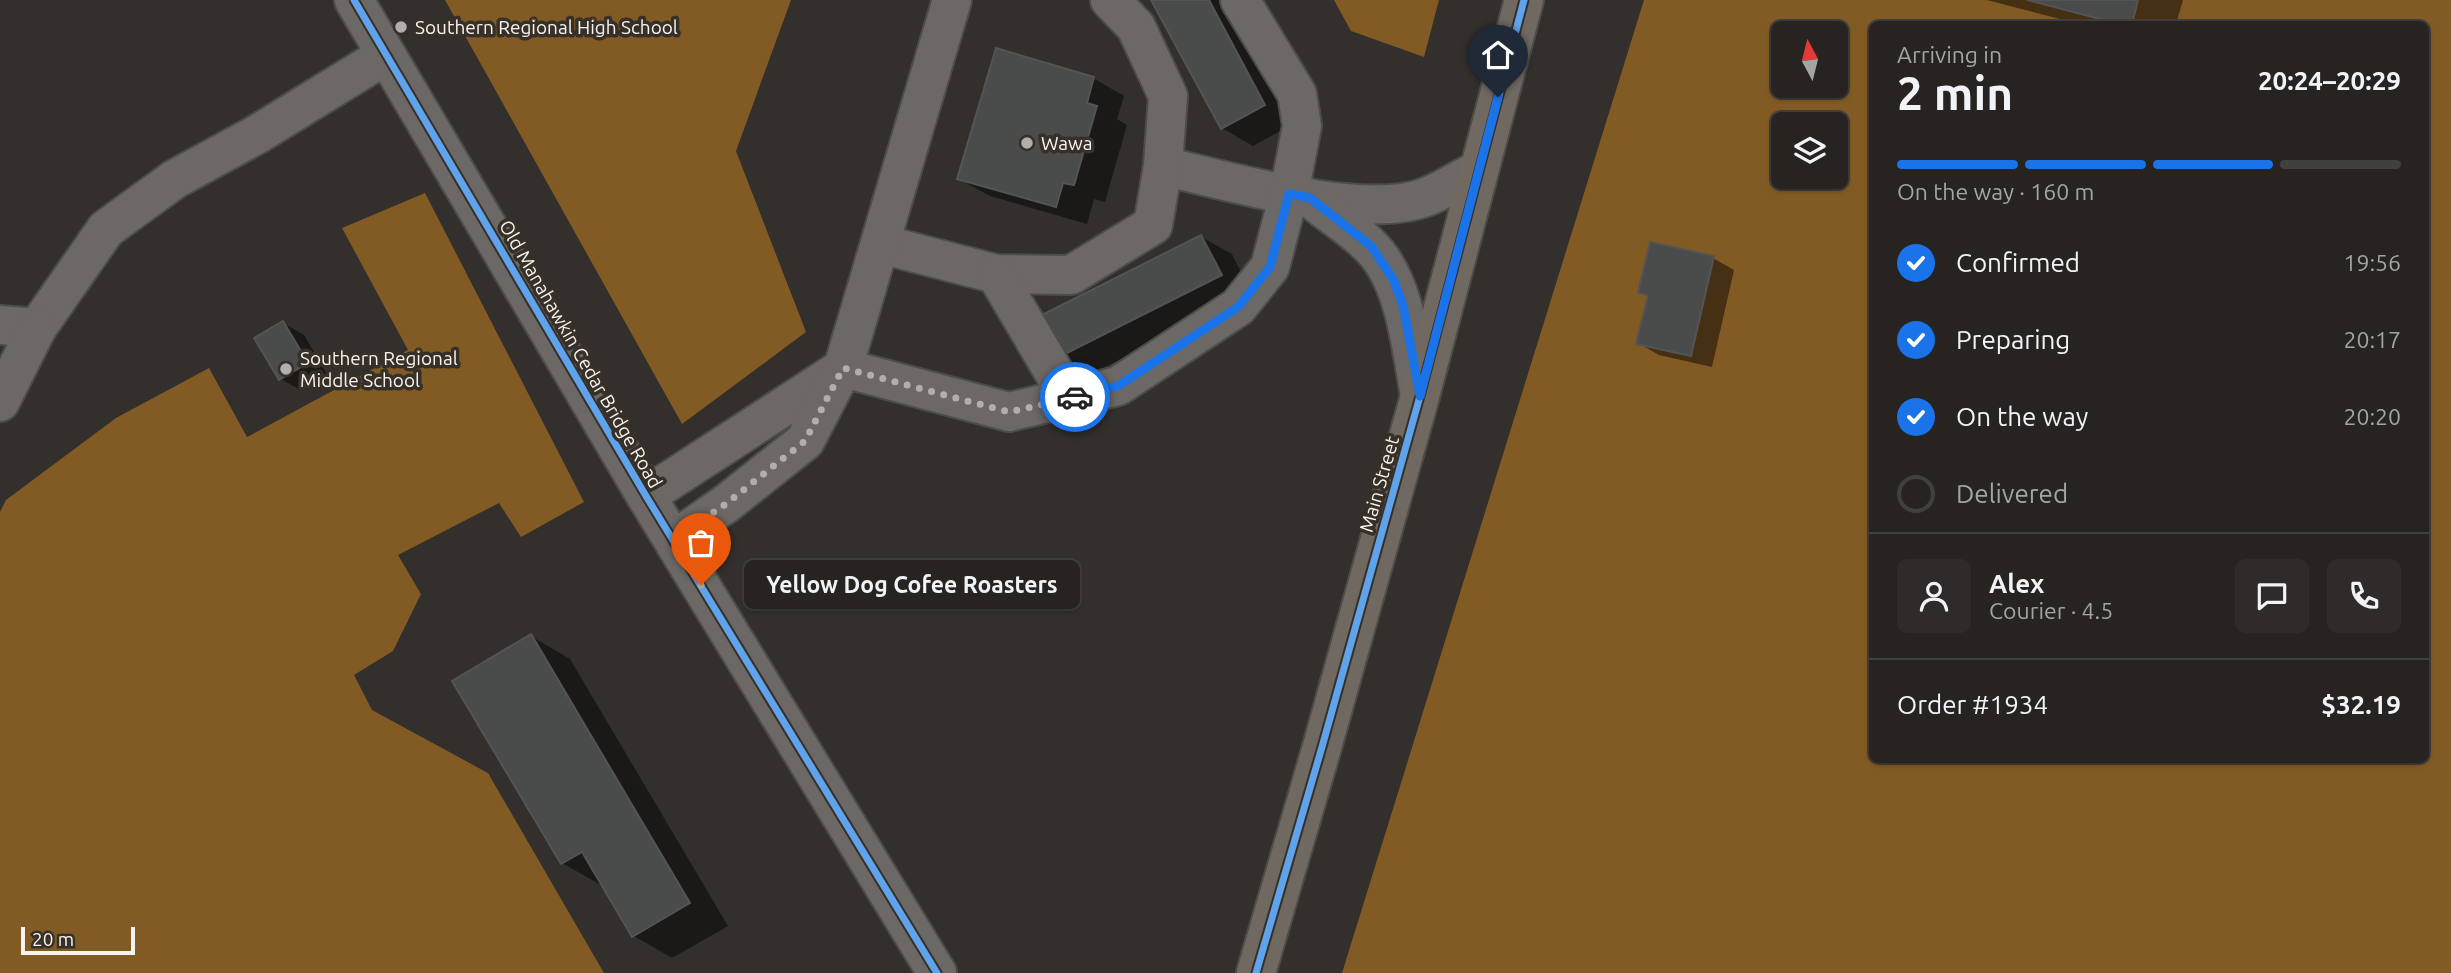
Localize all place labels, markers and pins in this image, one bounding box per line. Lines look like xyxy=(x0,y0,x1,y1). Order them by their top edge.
place label: Southern Regional High School xyxy=(415,16,678,38)
marker: Southern Regional High School xyxy=(393,19,409,35)
pin xyxy=(1468,25,1528,97)
place label: Wawa xyxy=(1041,132,1092,154)
marker: Wawa xyxy=(1019,135,1035,151)
place label: Southern Regional Middle School xyxy=(300,347,458,391)
marker: Southern Regional Middle School xyxy=(278,361,294,377)
pin xyxy=(671,513,731,585)
callout: Yellow Dog Cofee Roasters xyxy=(743,560,1079,610)

